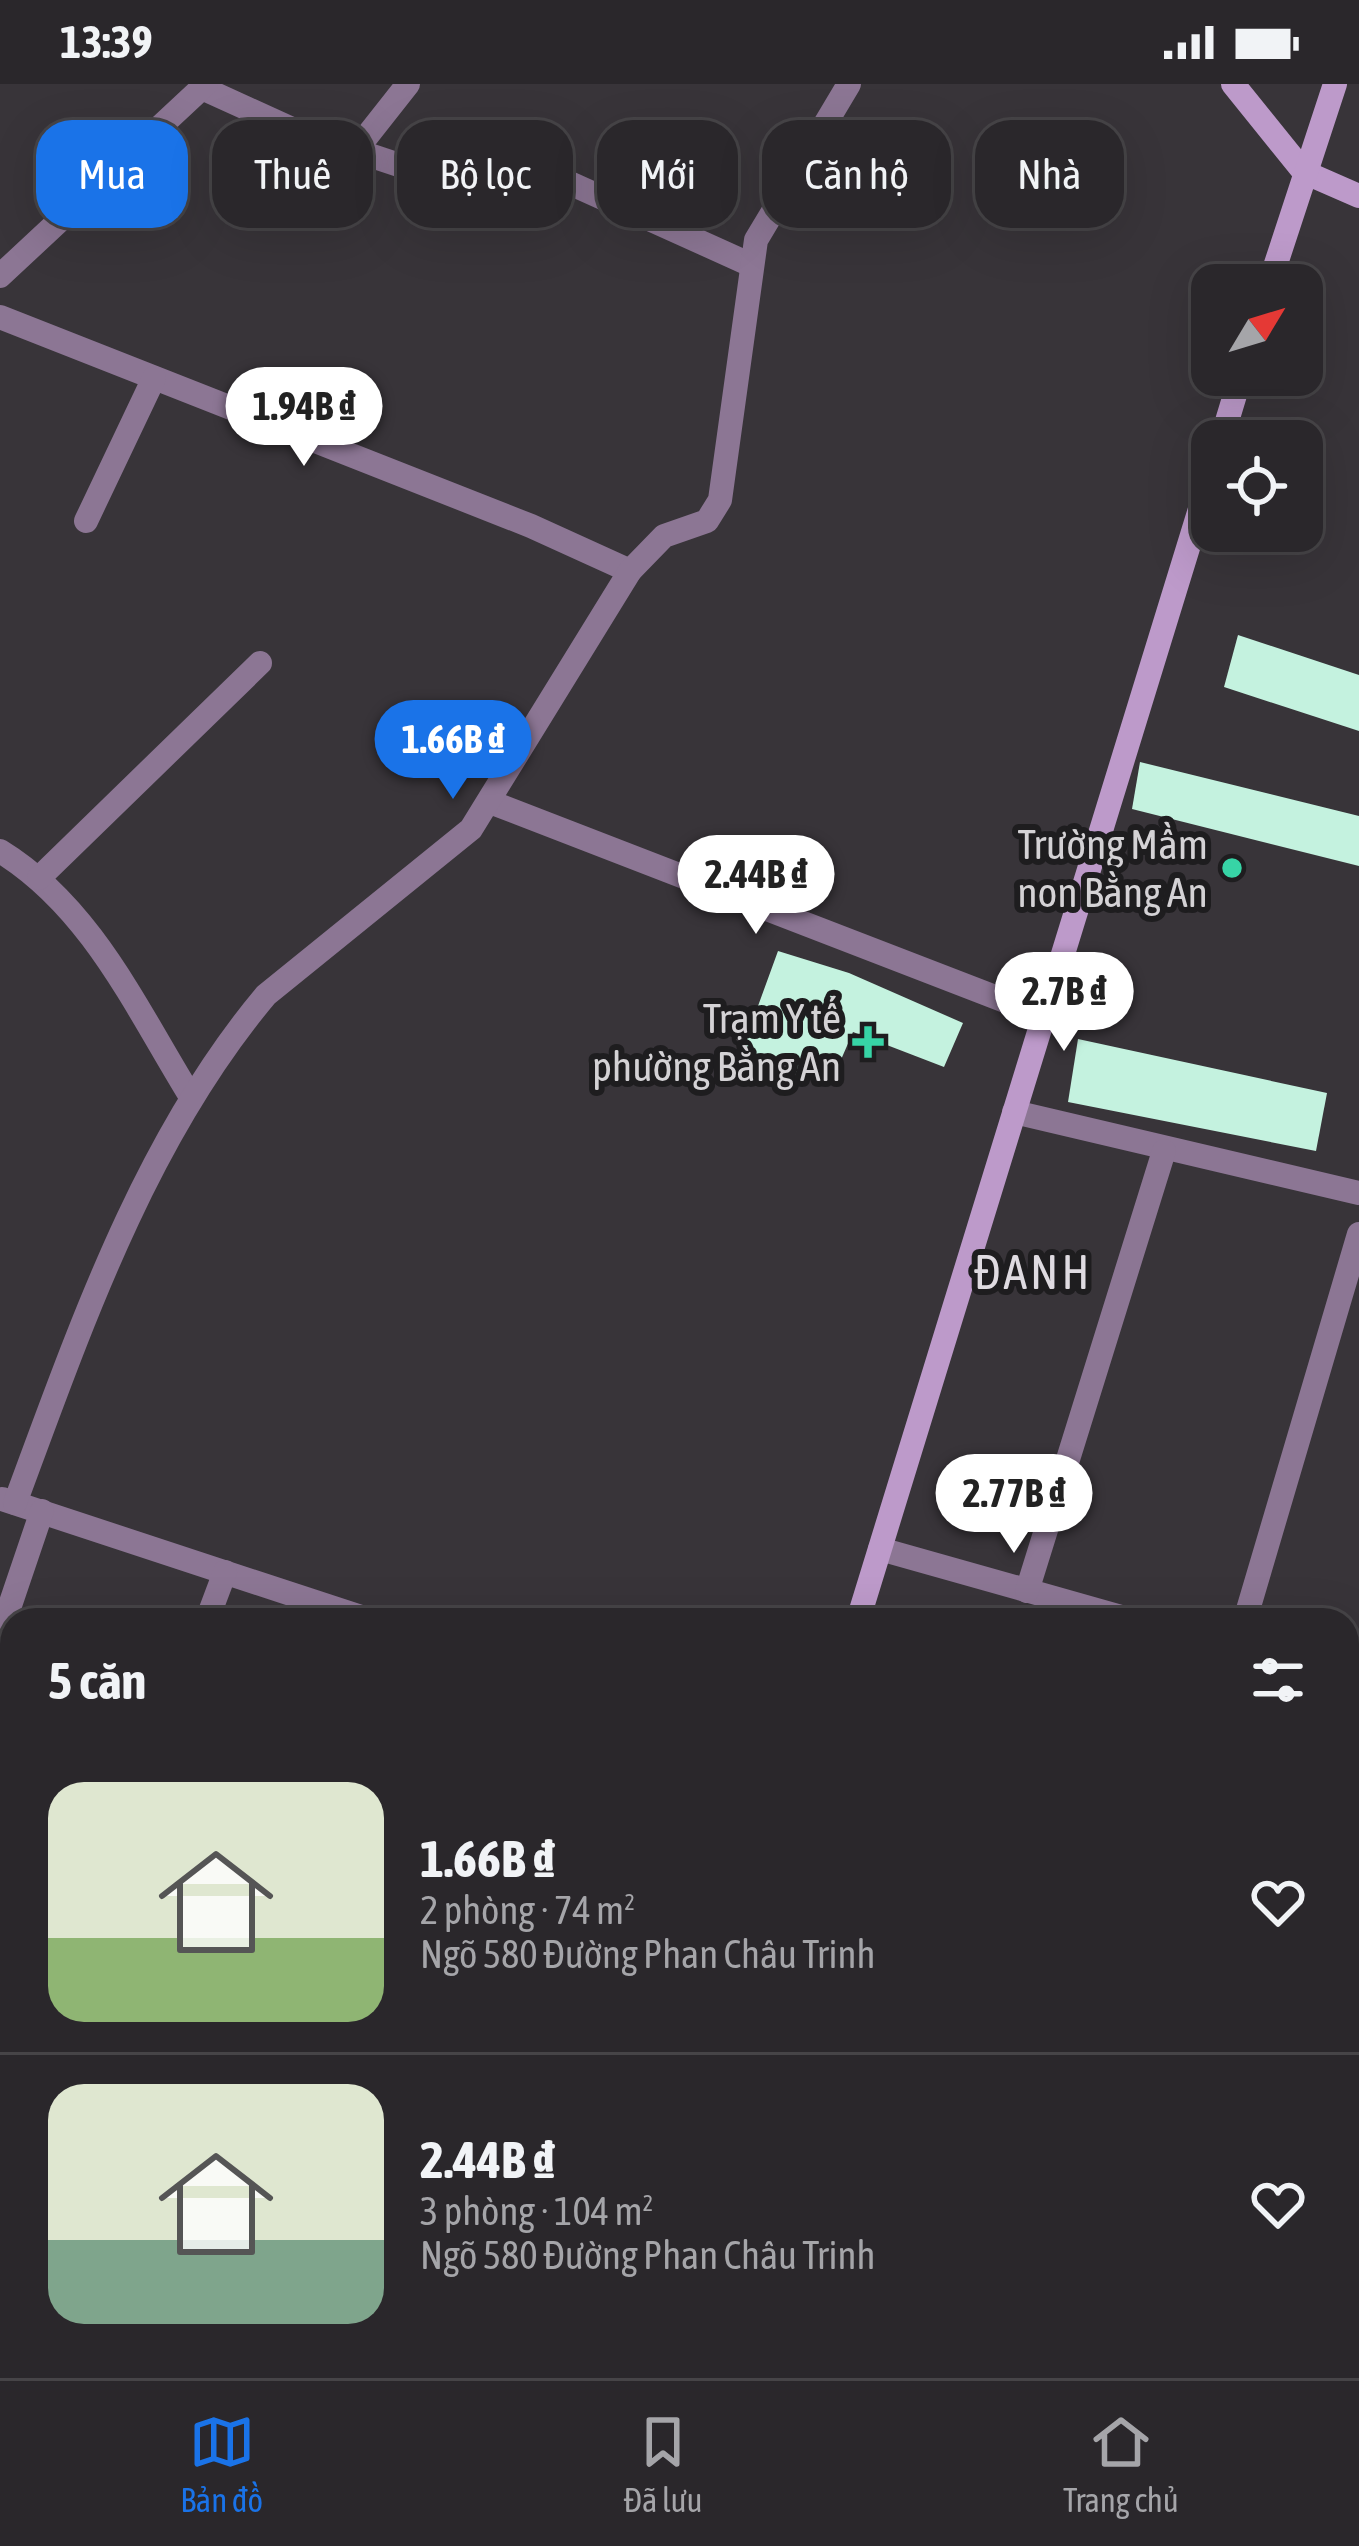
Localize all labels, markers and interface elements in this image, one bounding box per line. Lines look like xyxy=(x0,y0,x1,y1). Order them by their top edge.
text: 13:39 xyxy=(60,16,153,68)
chip: Mua xyxy=(36,120,188,228)
chip: Thuê xyxy=(212,120,373,228)
chip: Bộ lọc xyxy=(397,120,573,228)
chip: Mới xyxy=(597,120,738,228)
chip: Căn hộ xyxy=(762,120,951,228)
chip: Nhà xyxy=(975,120,1124,228)
north arrow xyxy=(1191,264,1323,396)
map controls xyxy=(1191,264,1323,552)
pin: 1.94B ₫ xyxy=(193,367,415,469)
text: 1.94B ₫ xyxy=(253,384,355,428)
button: locate xyxy=(1191,420,1323,552)
pin: 1.66B ₫ xyxy=(342,700,564,802)
text: 1.66B ₫ xyxy=(402,717,504,761)
place label: Trường Mầm non Bằng An xyxy=(1017,820,1208,916)
pin: 2.44B ₫ xyxy=(645,835,867,937)
text: 2.44B ₫ xyxy=(705,852,807,896)
marker: Trường Mầm non Bằng An xyxy=(1219,855,1245,881)
pin: 2.7B ₫ xyxy=(966,952,1162,1054)
text: 2.7B ₫ xyxy=(1022,969,1106,1013)
place label: Trạm Y tế phường Bằng An xyxy=(592,994,841,1090)
marker: Trạm Y tế phường Bằng An xyxy=(852,1026,884,1058)
district label: ĐANH xyxy=(974,1244,1092,1299)
pin: 2.77B ₫ xyxy=(903,1454,1125,1556)
text: 2.77B ₫ xyxy=(963,1471,1065,1515)
icon: filters xyxy=(1245,1647,1311,1713)
text: 5 căn xyxy=(48,1651,146,1710)
text: 1.66B ₫ xyxy=(420,1829,555,1888)
icon: home xyxy=(144,1830,288,1974)
icon: heart xyxy=(1245,1869,1311,1935)
text: 2 phòng · 74 m² xyxy=(420,1888,635,1932)
text: Ngõ 580 Đường Phan Châu Trinh xyxy=(420,1932,875,1976)
text: 2.44B ₫ xyxy=(420,2130,555,2189)
icon: home xyxy=(144,2132,288,2276)
icon: heart xyxy=(1245,2171,1311,2237)
text: 3 phòng · 104 m² xyxy=(420,2189,653,2233)
text: Ngõ 580 Đường Phan Châu Trinh xyxy=(420,2233,875,2277)
tab: Bản đồ xyxy=(180,2409,263,2519)
tab: Đã lưu xyxy=(624,2409,703,2519)
tab: Trang chủ xyxy=(1063,2409,1179,2519)

